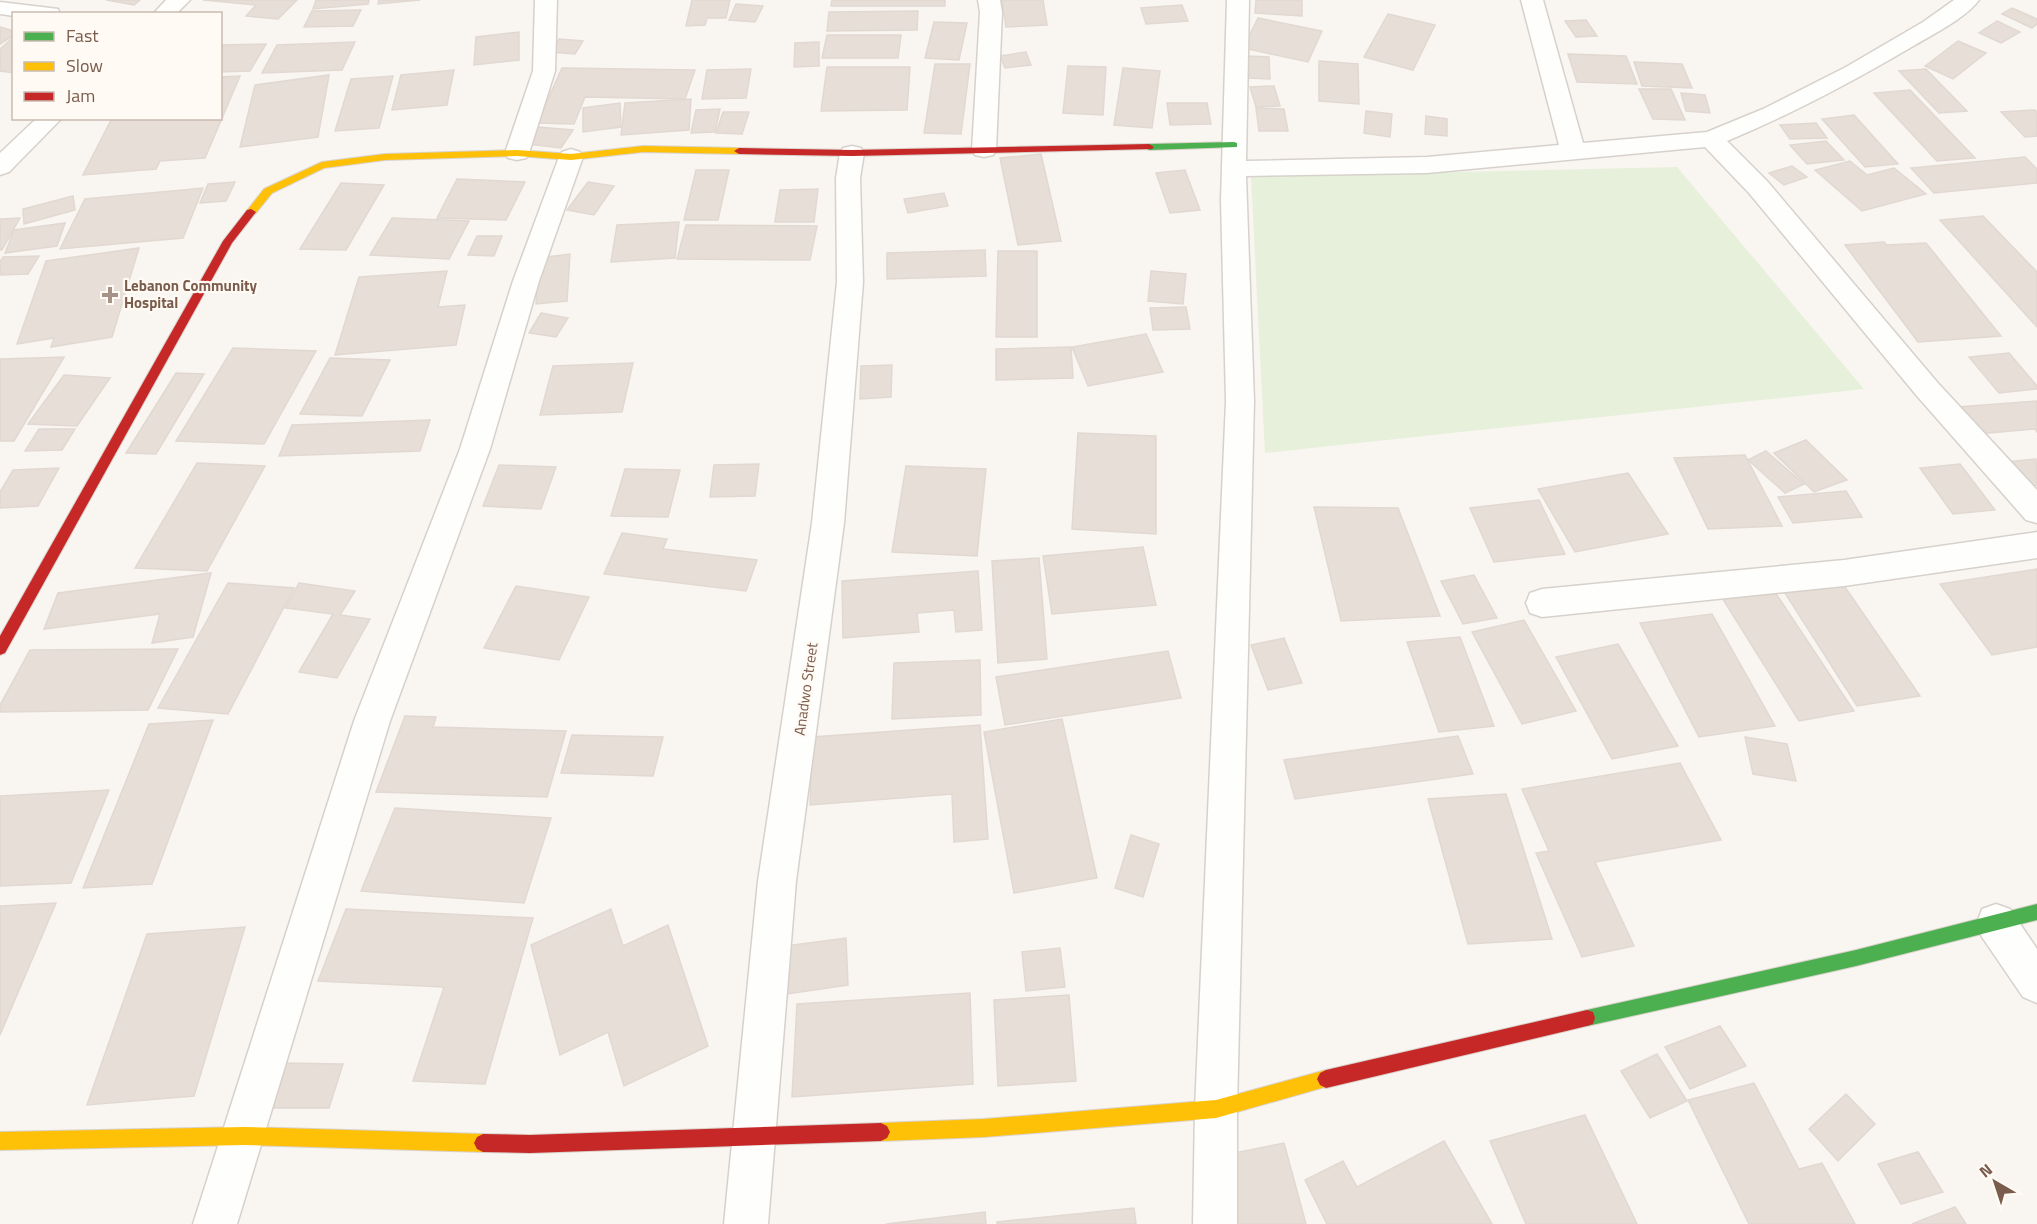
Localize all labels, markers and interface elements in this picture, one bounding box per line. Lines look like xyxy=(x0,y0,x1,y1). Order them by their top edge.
legend xyxy=(12,12,222,120)
text: Fast xyxy=(66,22,99,49)
text: Slow xyxy=(66,52,103,79)
text: Jam xyxy=(66,82,95,109)
place label: Lebanon Community Hospital xyxy=(124,274,258,314)
marker: Lebanon Community Hospital xyxy=(101,286,119,304)
street label: Anadwo Street xyxy=(788,640,824,737)
north arrow xyxy=(1965,1152,2025,1212)
text: N xyxy=(1974,1158,1997,1183)

